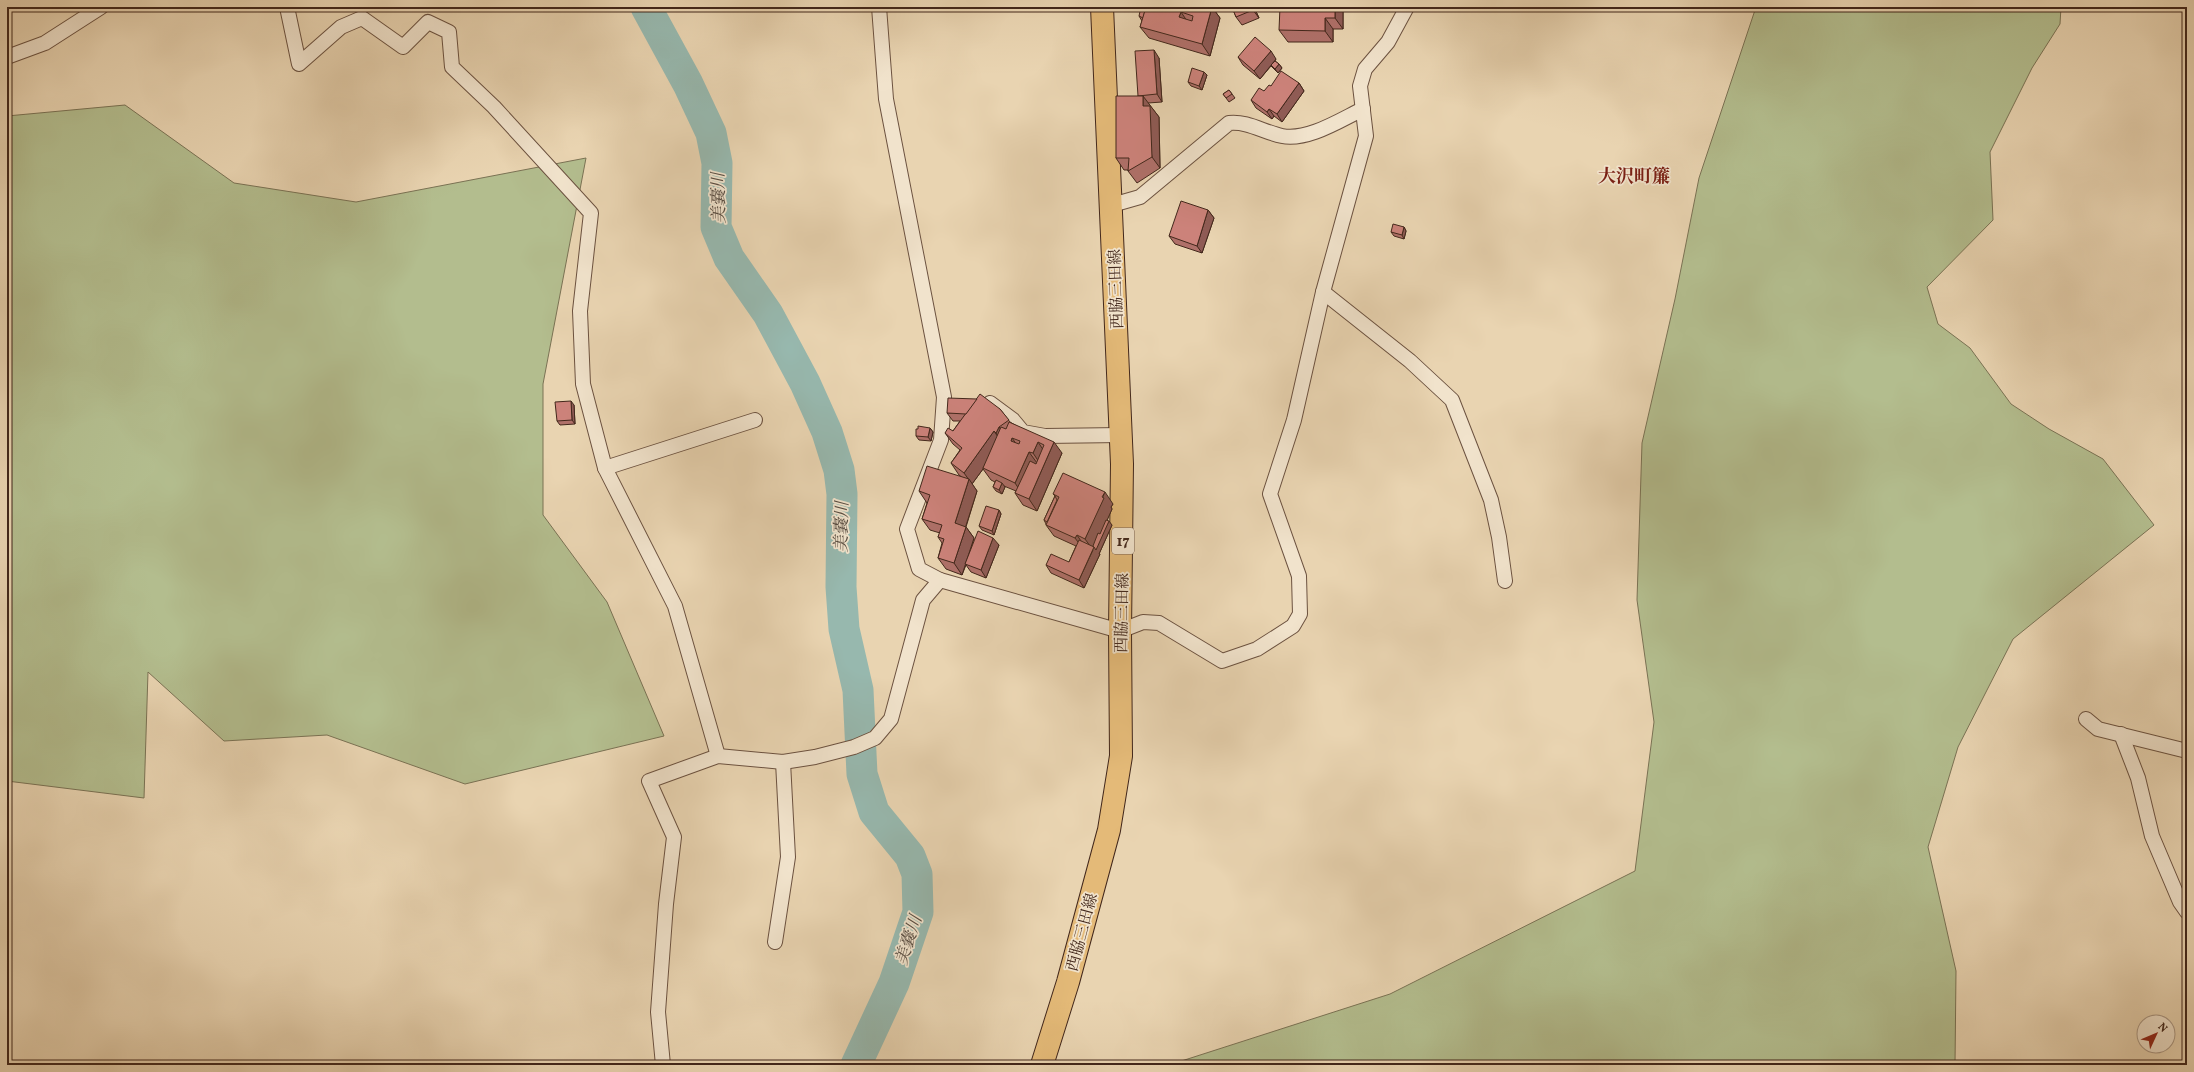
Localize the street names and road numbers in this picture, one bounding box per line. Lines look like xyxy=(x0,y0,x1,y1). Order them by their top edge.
street label: 西脇三田線 xyxy=(1105,249,1129,329)
road number: 17 xyxy=(1112,528,1134,554)
street label: 西脇三田線 xyxy=(1111,573,1135,653)
street label: 西脇三田線 xyxy=(1062,891,1104,974)

